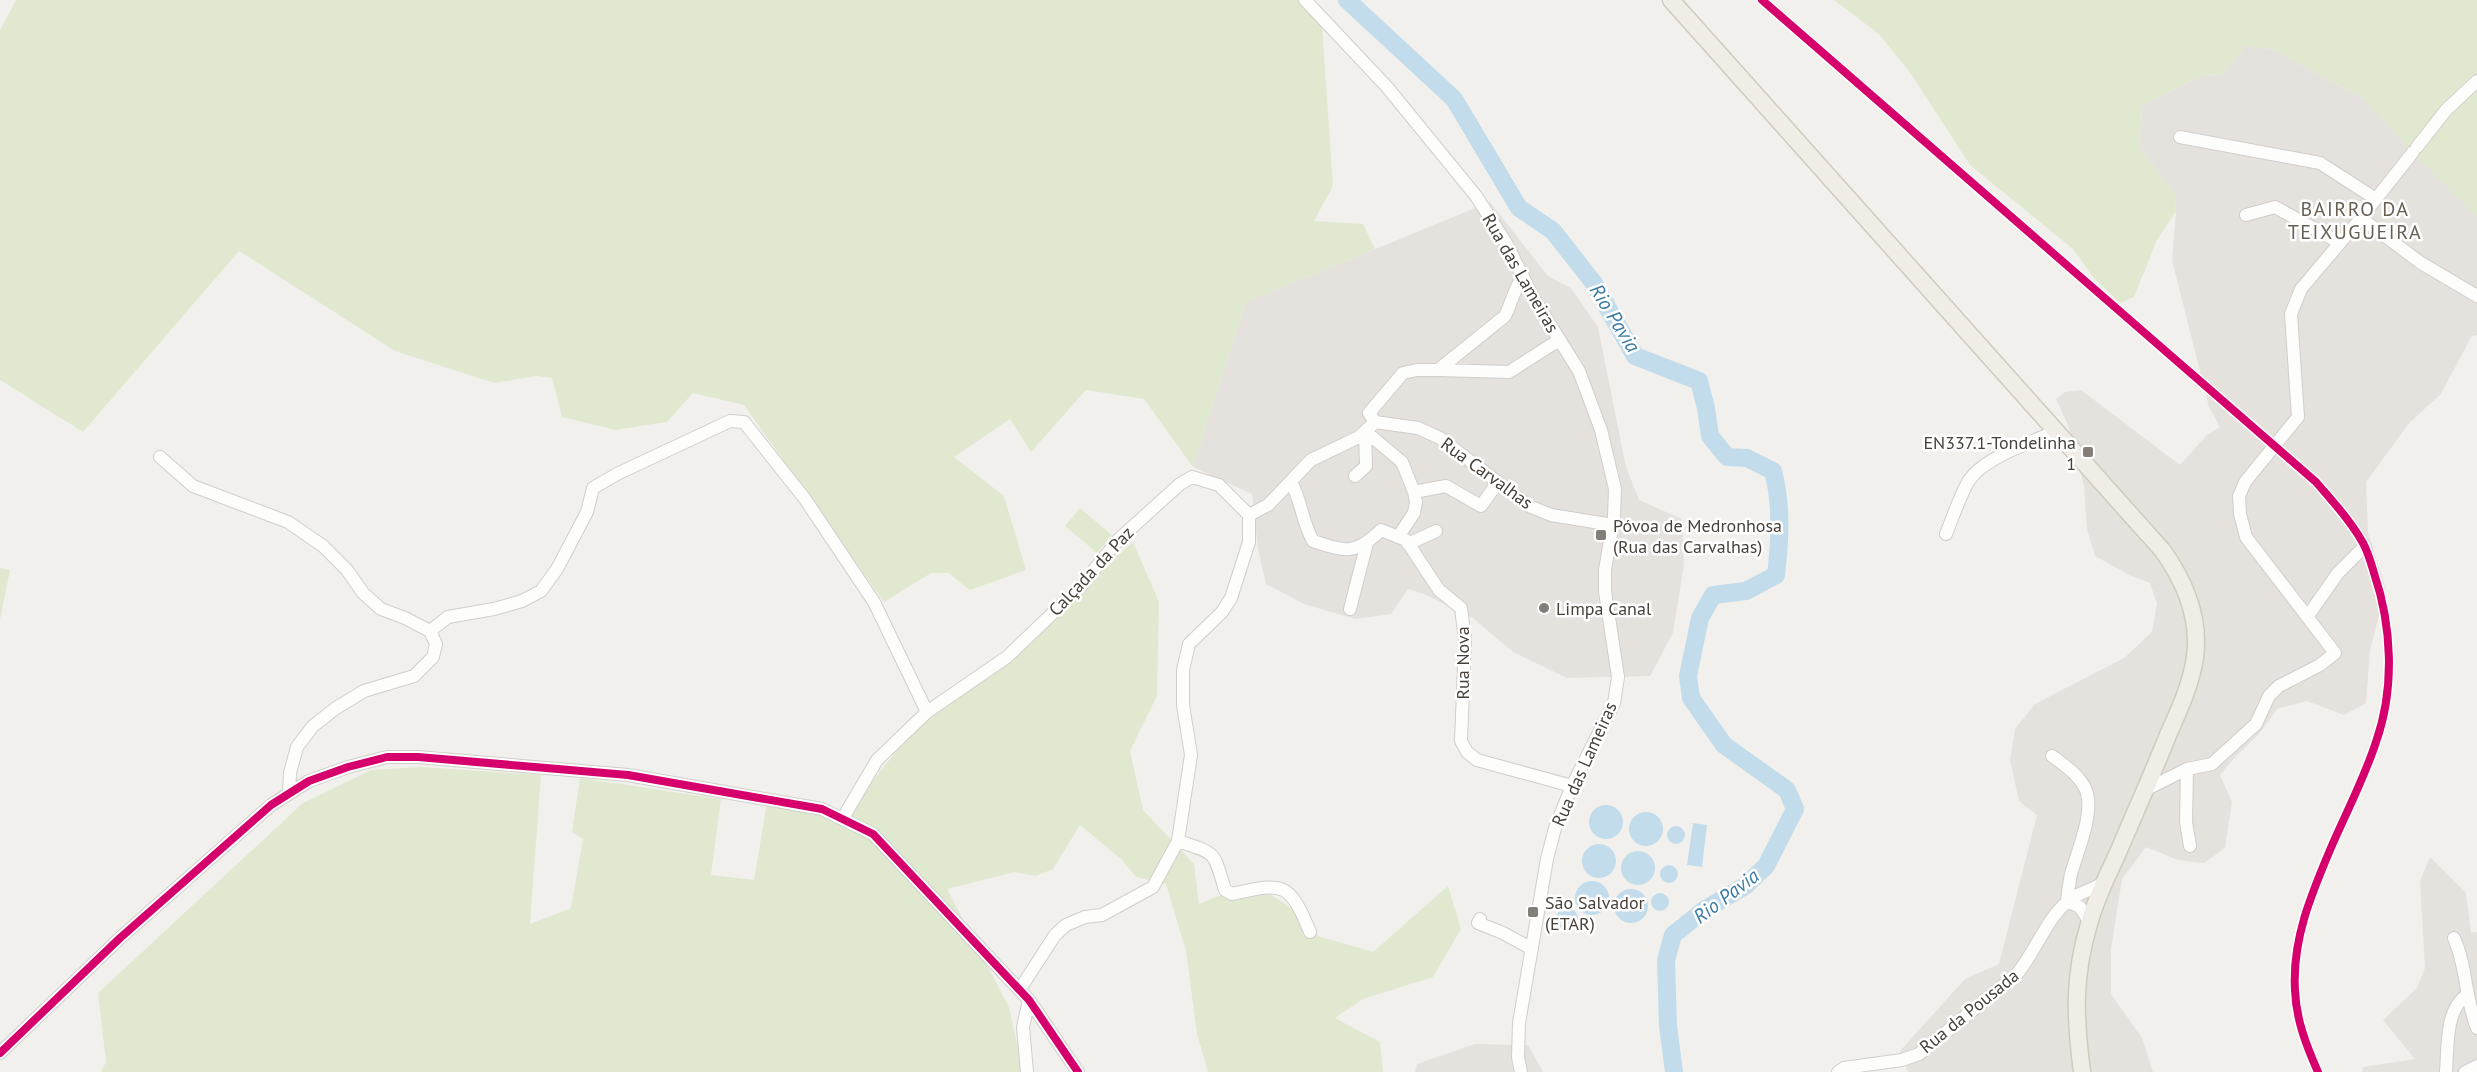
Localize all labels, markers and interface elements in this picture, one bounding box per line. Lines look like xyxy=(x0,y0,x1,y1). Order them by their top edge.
district label: BAIRRO DA TEIXUGUEIRA xyxy=(2288,196,2422,245)
street label: Rua das Lameiras xyxy=(1478,209,1564,337)
water label: Rio Pavia xyxy=(1584,279,1646,357)
place label: EN337.1-Tondelinha 1 xyxy=(1923,431,2076,475)
street label: Rua Carvalhas xyxy=(1436,432,1538,514)
marker: EN337.1-Tondelinha 1 xyxy=(2081,445,2095,459)
place label: Póvoa de Medronhosa (Rua das Carvalhas) xyxy=(1613,514,1782,558)
street label: Calçada da Paz xyxy=(1044,521,1138,621)
marker: Póvoa de Medronhosa (Rua das Carvalhas) xyxy=(1594,528,1608,542)
place label: Limpa Canal xyxy=(1556,597,1652,620)
marker: Limpa Canal xyxy=(1537,601,1551,615)
street label: Rua Nova xyxy=(1451,626,1474,700)
street label: Rua das Lameiras xyxy=(1546,698,1622,830)
water label: Rio Pavia xyxy=(1688,863,1764,929)
place label: São Salvador (ETAR) xyxy=(1545,891,1645,935)
marker: São Salvador (ETAR) xyxy=(1526,905,1540,919)
street label: Rua da Pousada xyxy=(1915,964,2023,1058)

